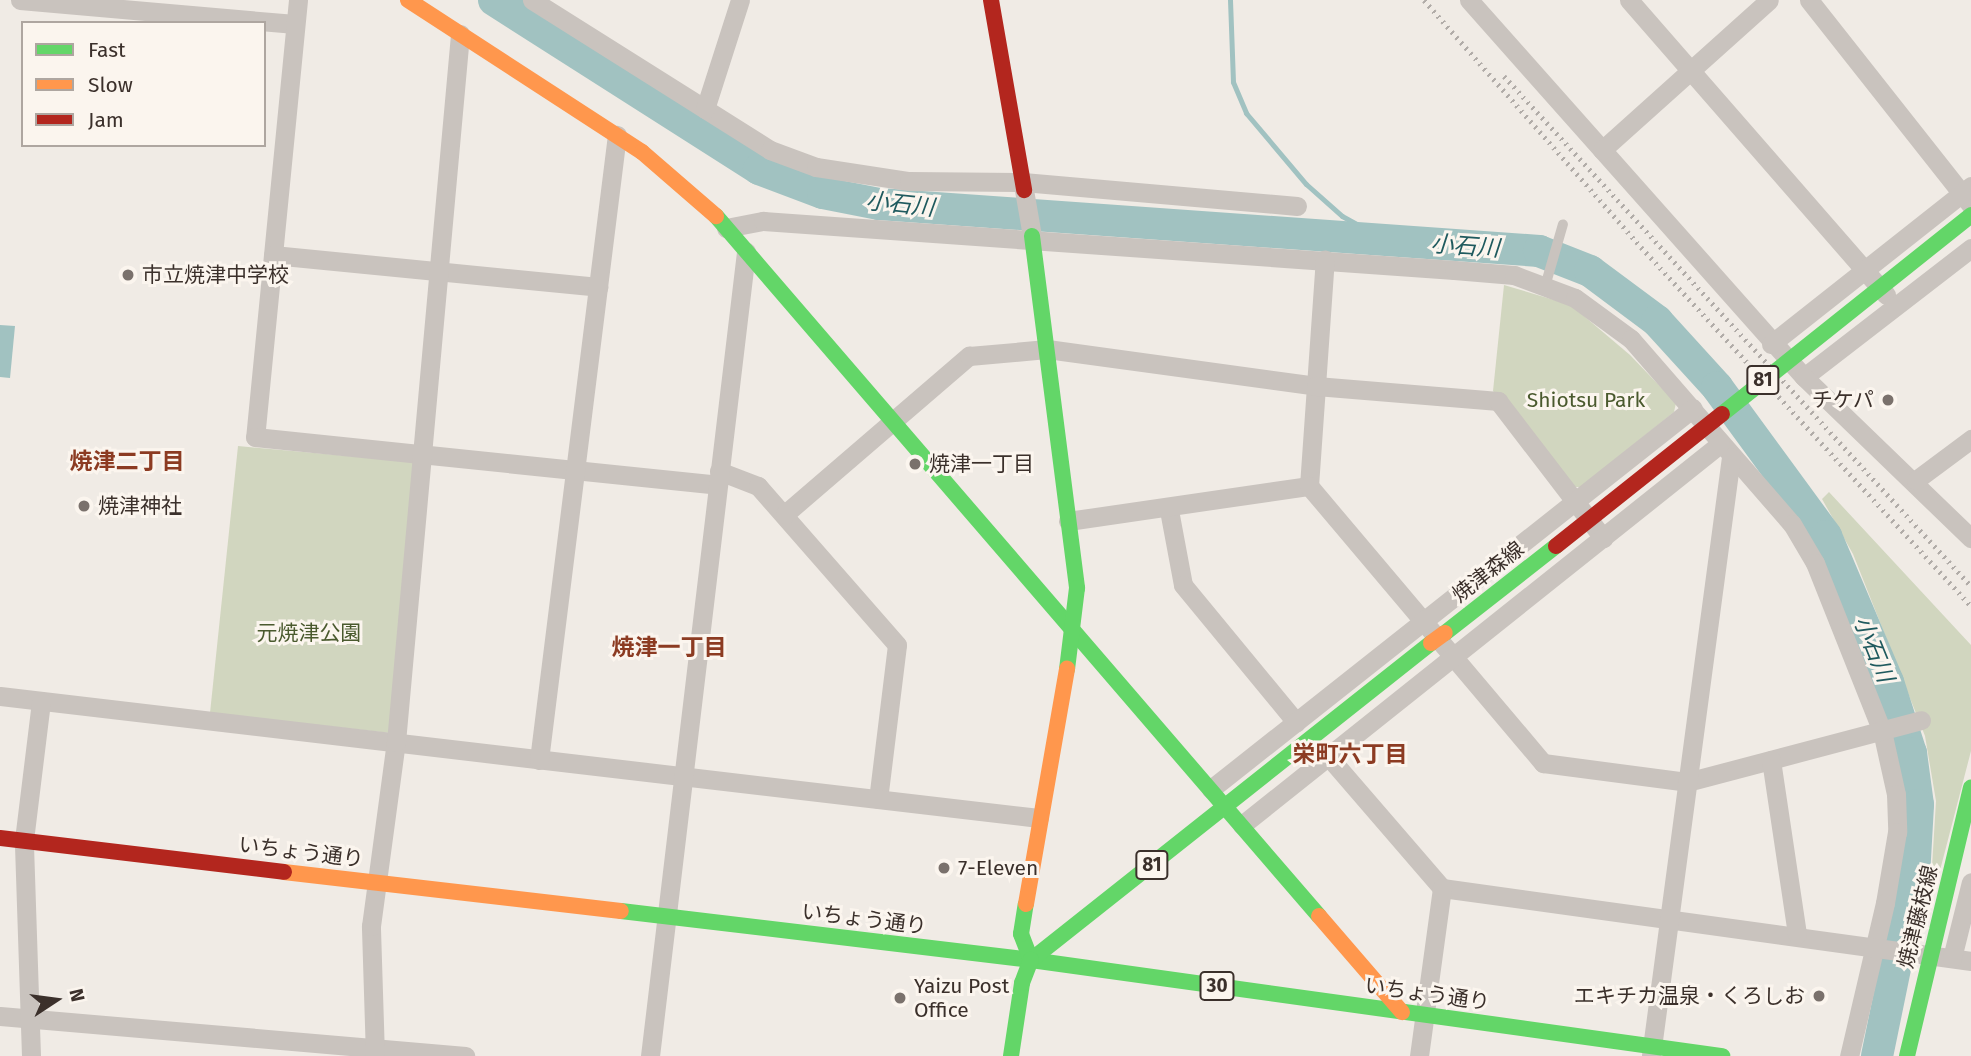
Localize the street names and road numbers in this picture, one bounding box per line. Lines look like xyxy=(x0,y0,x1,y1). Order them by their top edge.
road number: 81 xyxy=(1746,364,1780,396)
street label: 焼津森線 xyxy=(1447,536,1529,608)
street label: いちょう通り xyxy=(237,832,365,872)
road number: 81 xyxy=(1134,850,1170,880)
street label: 焼津藤枝線 xyxy=(1893,863,1943,971)
street label: いちょう通り xyxy=(800,899,928,939)
road number: 30 xyxy=(1200,970,1234,1002)
street label: いちょう通り xyxy=(1363,973,1491,1015)

